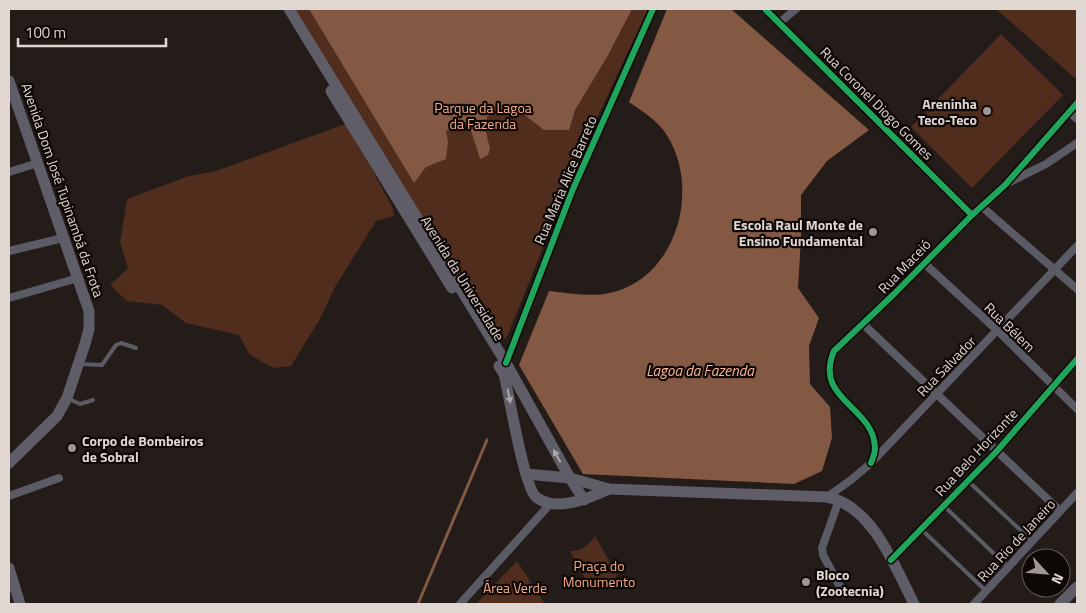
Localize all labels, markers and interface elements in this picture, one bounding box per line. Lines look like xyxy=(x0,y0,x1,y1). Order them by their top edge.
scale bar xyxy=(18,15,165,47)
text: 100 m xyxy=(25,21,66,44)
street label: Rua Coronel Diogo Gomes xyxy=(816,42,938,164)
street label: Avenida Dom José Tupinambá da Frota xyxy=(16,80,110,300)
place label: Areninha Teco-Teco xyxy=(918,93,977,130)
park label: Parque da Lagoa da Fazenda xyxy=(434,97,532,134)
marker: Areninha Teco-Teco xyxy=(981,105,993,117)
street label: Rua Maria Alice Barreto xyxy=(528,112,602,248)
street label: Avenida da Universidade xyxy=(416,211,510,345)
place label: Escola Raul Monte de Ensino Fundamental xyxy=(733,214,863,251)
marker: Escola Raul Monte de Ensino Fundamental xyxy=(867,226,879,238)
street label: Rua Maceió xyxy=(873,234,935,298)
street label: Rua Bélem xyxy=(980,297,1040,357)
street label: Rua Salvador xyxy=(912,331,980,401)
water label: Lagoa da Fazenda xyxy=(646,359,755,382)
one-way arrow xyxy=(505,388,513,404)
street label: Rua Belo Horizonte xyxy=(930,403,1022,501)
place label: Corpo de Bombeiros de Sobral xyxy=(82,430,204,467)
marker: Corpo de Bombeiros de Sobral xyxy=(66,442,78,454)
one-way arrow xyxy=(553,449,562,462)
street label: Rua Rio de Janeiro xyxy=(972,494,1060,586)
north arrow xyxy=(1021,548,1071,598)
park label: Praça do Monumento xyxy=(563,555,635,592)
place label: Bloco (Zootecnia) xyxy=(816,564,884,601)
text: N xyxy=(1047,570,1070,588)
marker: Bloco (Zootecnia) xyxy=(800,576,812,588)
park label: Área Verde xyxy=(483,577,547,598)

